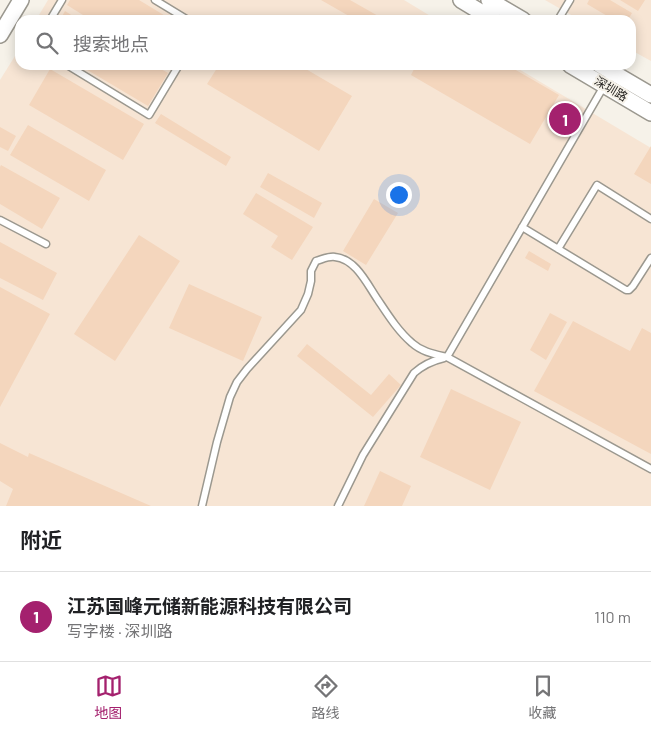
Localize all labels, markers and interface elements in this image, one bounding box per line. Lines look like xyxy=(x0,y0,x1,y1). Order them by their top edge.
search box xyxy=(15,15,636,70)
icon: search xyxy=(33,29,61,57)
text: 搜索地点 xyxy=(73,32,149,55)
street label: 深圳路 xyxy=(592,73,631,103)
pin: 1 xyxy=(549,100,581,138)
your location xyxy=(386,182,412,208)
text: 附近 xyxy=(20,527,62,552)
text: 江苏国峰元储新能源科技有限公司 xyxy=(67,594,352,617)
text: 1 xyxy=(33,607,39,626)
text: 110 m xyxy=(594,607,631,626)
text: 写字楼 · 深圳路 xyxy=(67,621,173,640)
tab: 地图 xyxy=(95,672,123,722)
tab: 路线 xyxy=(312,672,340,722)
tab: 收藏 xyxy=(529,672,557,722)

